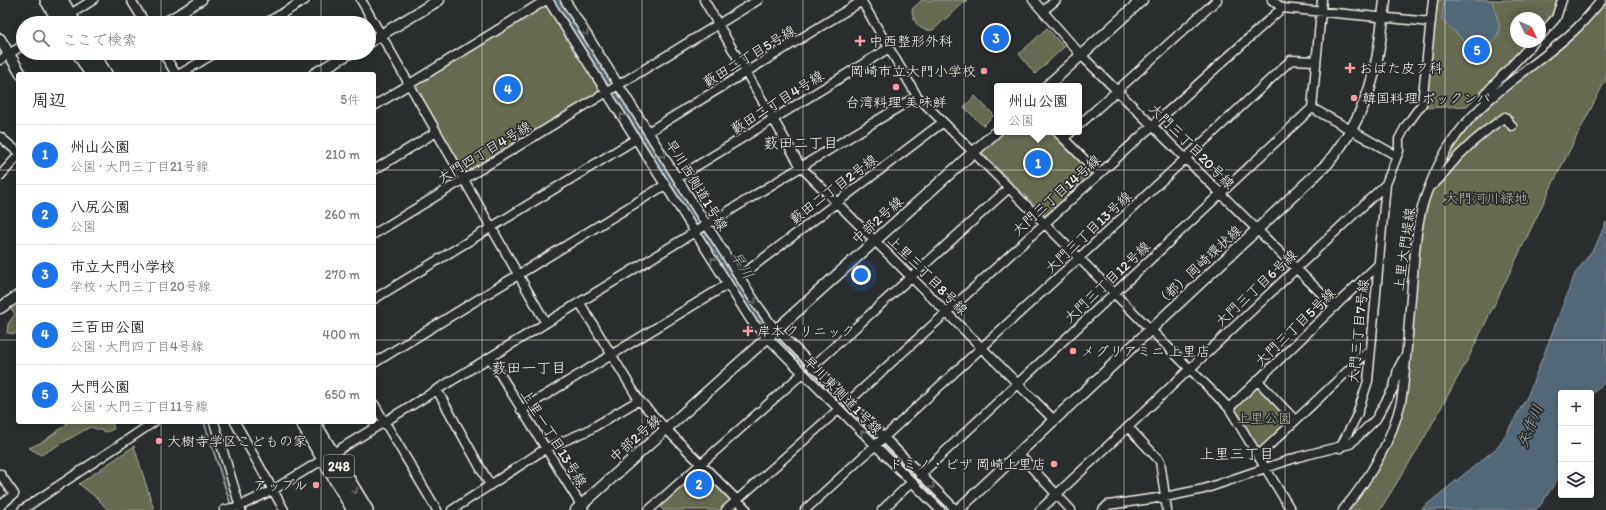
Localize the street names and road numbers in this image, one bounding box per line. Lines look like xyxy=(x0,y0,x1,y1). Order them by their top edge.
street label: 藪田二丁目5号線 xyxy=(700,22,799,91)
street label: 藪田二丁目4号線 xyxy=(728,67,827,138)
street label: 大門三丁目20号線 xyxy=(1145,100,1238,193)
street label: 大門四丁目4号線 xyxy=(434,118,534,187)
street label: 早川西側道1号線 xyxy=(662,136,731,234)
street label: 藪田二丁目2号線 xyxy=(786,151,880,228)
street label: 大門三丁目14号線 xyxy=(1008,151,1104,239)
street label: 大門三丁目13号線 xyxy=(1042,188,1135,277)
street label: 中部2号線 xyxy=(848,193,907,248)
street label: 上里大門堤線 xyxy=(1390,206,1419,292)
street label: （都）岡崎環状線 xyxy=(1152,222,1245,311)
street label: 上里三丁目8号線 xyxy=(884,232,971,319)
street label: 大門三丁目12号線 xyxy=(1061,238,1154,327)
street label: 大門三丁目6号線 xyxy=(1212,246,1301,331)
street label: 大門三丁目7号線 xyxy=(1345,278,1372,384)
street label: 大門三丁目5号線 xyxy=(1252,285,1339,370)
street label: 早川東側道1号線 xyxy=(800,352,886,438)
street label: 上里一丁目13号線 xyxy=(517,386,590,490)
street label: 中部2号線 xyxy=(606,411,665,466)
road number: 248 xyxy=(324,455,354,477)

